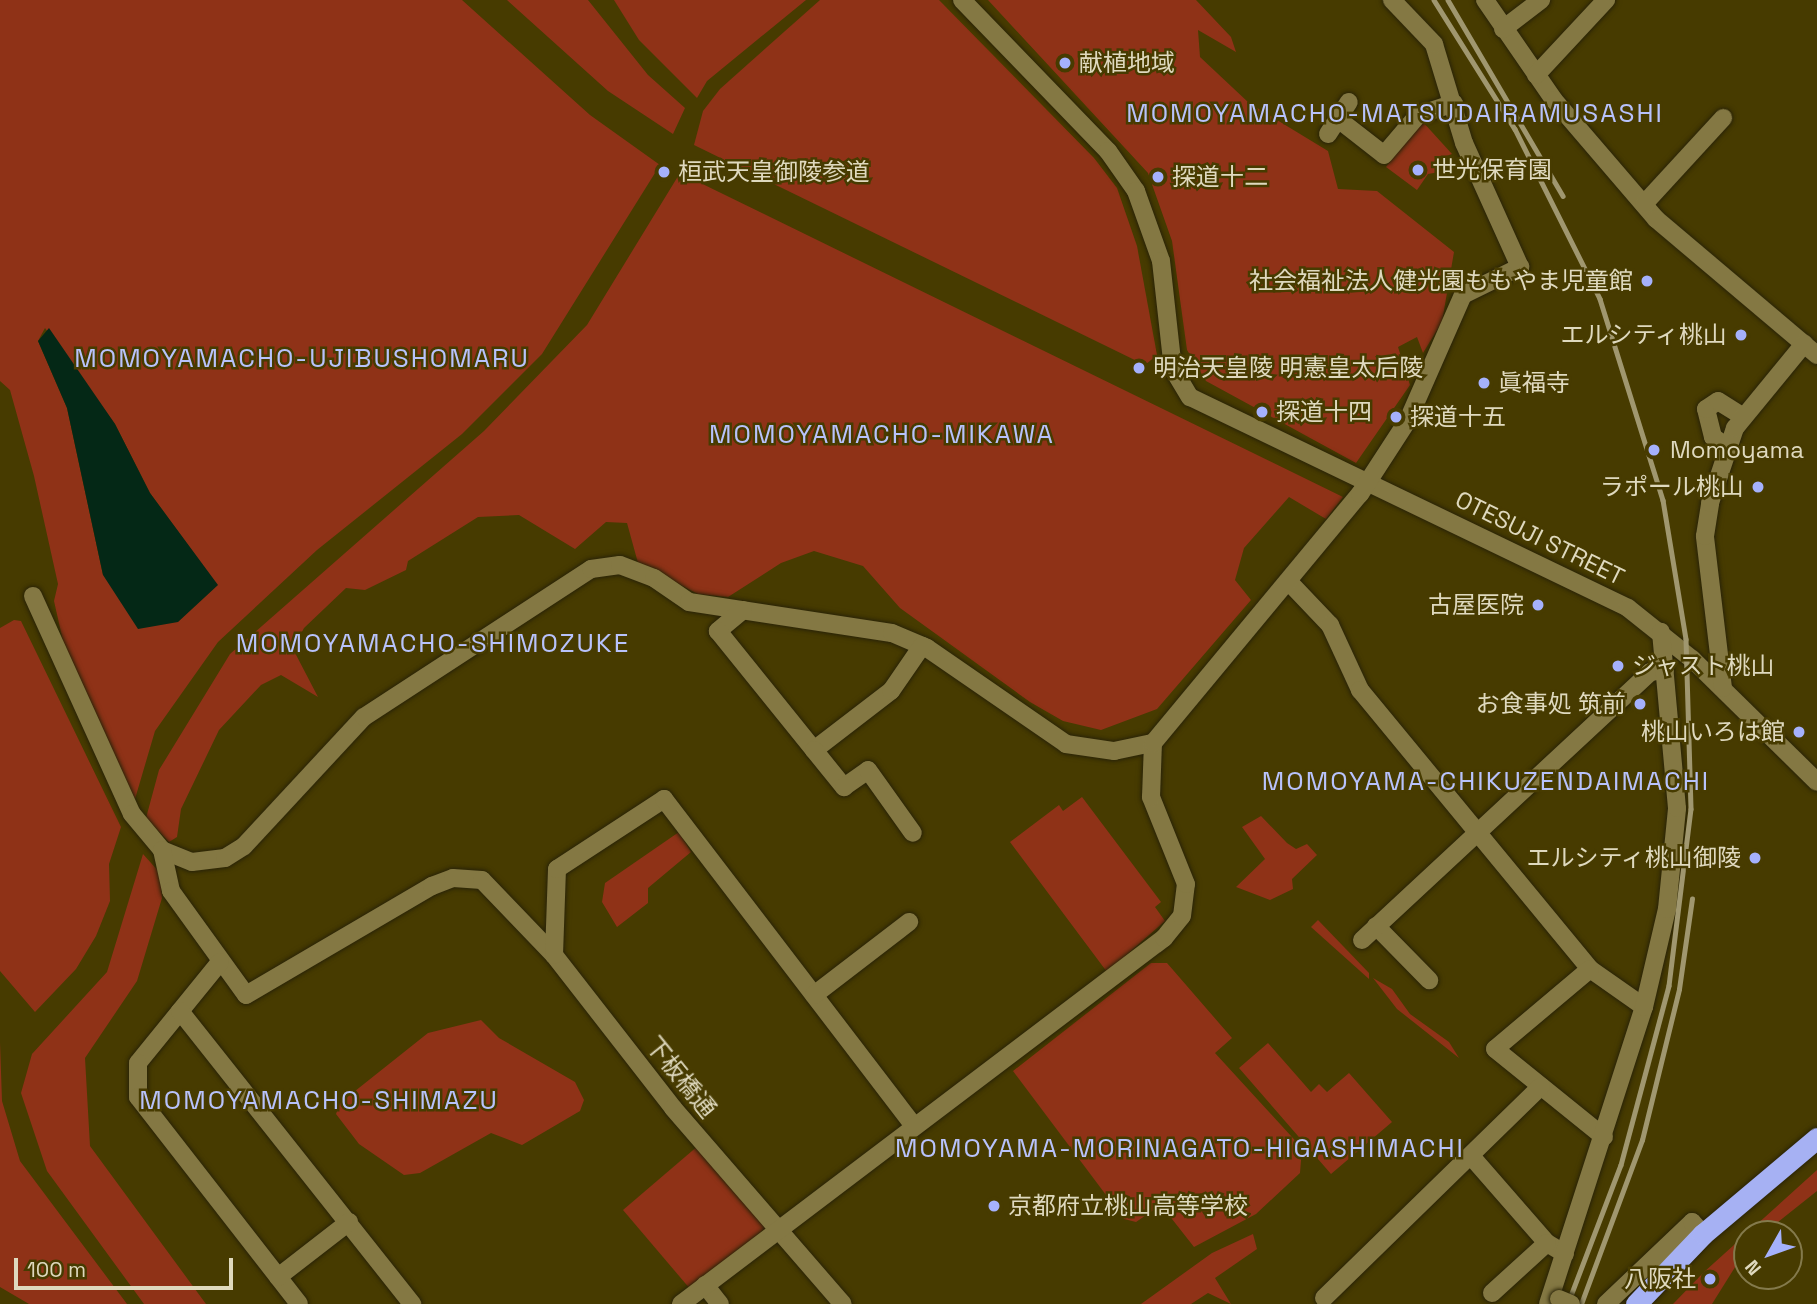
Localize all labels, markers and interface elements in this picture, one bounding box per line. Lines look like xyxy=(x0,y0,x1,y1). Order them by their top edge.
place label: 献植地域 xyxy=(1079,49,1175,77)
marker: 献植地域 xyxy=(1057,55,1073,71)
district label: MOMOYAMACHO-MATSUDAIRAMUSASHI xyxy=(1130,98,1660,130)
place label: 世光保育園 xyxy=(1432,156,1552,184)
place label: 桓武天皇御陵参道 xyxy=(678,158,870,186)
marker: 世光保育園 xyxy=(1410,162,1426,178)
place label: 探道十二 xyxy=(1172,163,1268,191)
marker: 桓武天皇御陵参道 xyxy=(656,164,672,180)
marker: 探道十二 xyxy=(1150,169,1166,185)
place label: 社会福祉法人健光園ももやま児童館 xyxy=(1249,267,1633,295)
marker: 社会福祉法人健光園ももやま児童館 xyxy=(1639,273,1655,289)
place label: エルシティ桃山 xyxy=(1559,321,1727,349)
marker: エルシティ桃山 xyxy=(1733,327,1749,343)
district label: MOMOYAMACHO-UJIBUSHOMARU xyxy=(77,343,527,375)
place label: 明治天皇陵 明憲皇太后陵 xyxy=(1153,354,1423,382)
marker: 明治天皇陵 明憲皇太后陵 xyxy=(1131,360,1147,376)
place label: 眞福寺 xyxy=(1498,369,1570,397)
marker: 眞福寺 xyxy=(1476,375,1492,391)
place label: 探道十四 xyxy=(1276,398,1372,426)
place label: 探道十五 xyxy=(1410,403,1506,431)
marker: 探道十四 xyxy=(1254,404,1270,420)
marker: 探道十五 xyxy=(1388,409,1404,425)
district label: MOMOYAMACHO-MIKAWA xyxy=(711,419,1053,451)
place label: Momoyama xyxy=(1670,436,1804,464)
marker: Momoyama xyxy=(1644,440,1664,460)
place label: ラポール桃山 xyxy=(1600,473,1744,501)
marker: ラポール桃山 xyxy=(1750,479,1766,495)
street label: OTESUJI STREET xyxy=(1451,485,1629,591)
place label: 古屋医院 xyxy=(1428,591,1524,619)
marker: 古屋医院 xyxy=(1530,597,1546,613)
district label: MOMOYAMACHO-SHIMOZUKE xyxy=(238,628,628,660)
place label: ジャスト桃山 xyxy=(1632,652,1776,680)
marker: ジャスト桃山 xyxy=(1610,658,1626,674)
place label: お食事処 筑前 xyxy=(1476,690,1626,718)
marker: お食事処 筑前 xyxy=(1632,696,1648,712)
place label: 桃山いろは館 xyxy=(1641,718,1785,746)
marker: 桃山いろは館 xyxy=(1791,724,1807,740)
district label: MOMOYAMA-CHIKUZENDAIMACHI xyxy=(1265,766,1707,798)
place label: エルシティ桃山御陵 xyxy=(1525,844,1741,872)
marker: エルシティ桃山御陵 xyxy=(1747,850,1763,866)
street label: 下板橋通 xyxy=(640,1031,722,1123)
district label: MOMOYAMACHO-SHIMAZU xyxy=(142,1085,496,1117)
district label: MOMOYAMA-MORINAGATO-HIGASHIMACHI xyxy=(899,1133,1461,1165)
place label: 京都府立桃山高等学校 xyxy=(1008,1192,1248,1220)
marker: 京都府立桃山高等学校 xyxy=(986,1198,1002,1214)
north arrow xyxy=(1733,1220,1803,1290)
scale bar xyxy=(18,1244,236,1288)
text: N xyxy=(1739,1255,1767,1280)
text: 100 m xyxy=(27,1256,86,1283)
place label: 八阪社 xyxy=(1624,1265,1696,1293)
marker: 八阪社 xyxy=(1702,1271,1718,1287)

